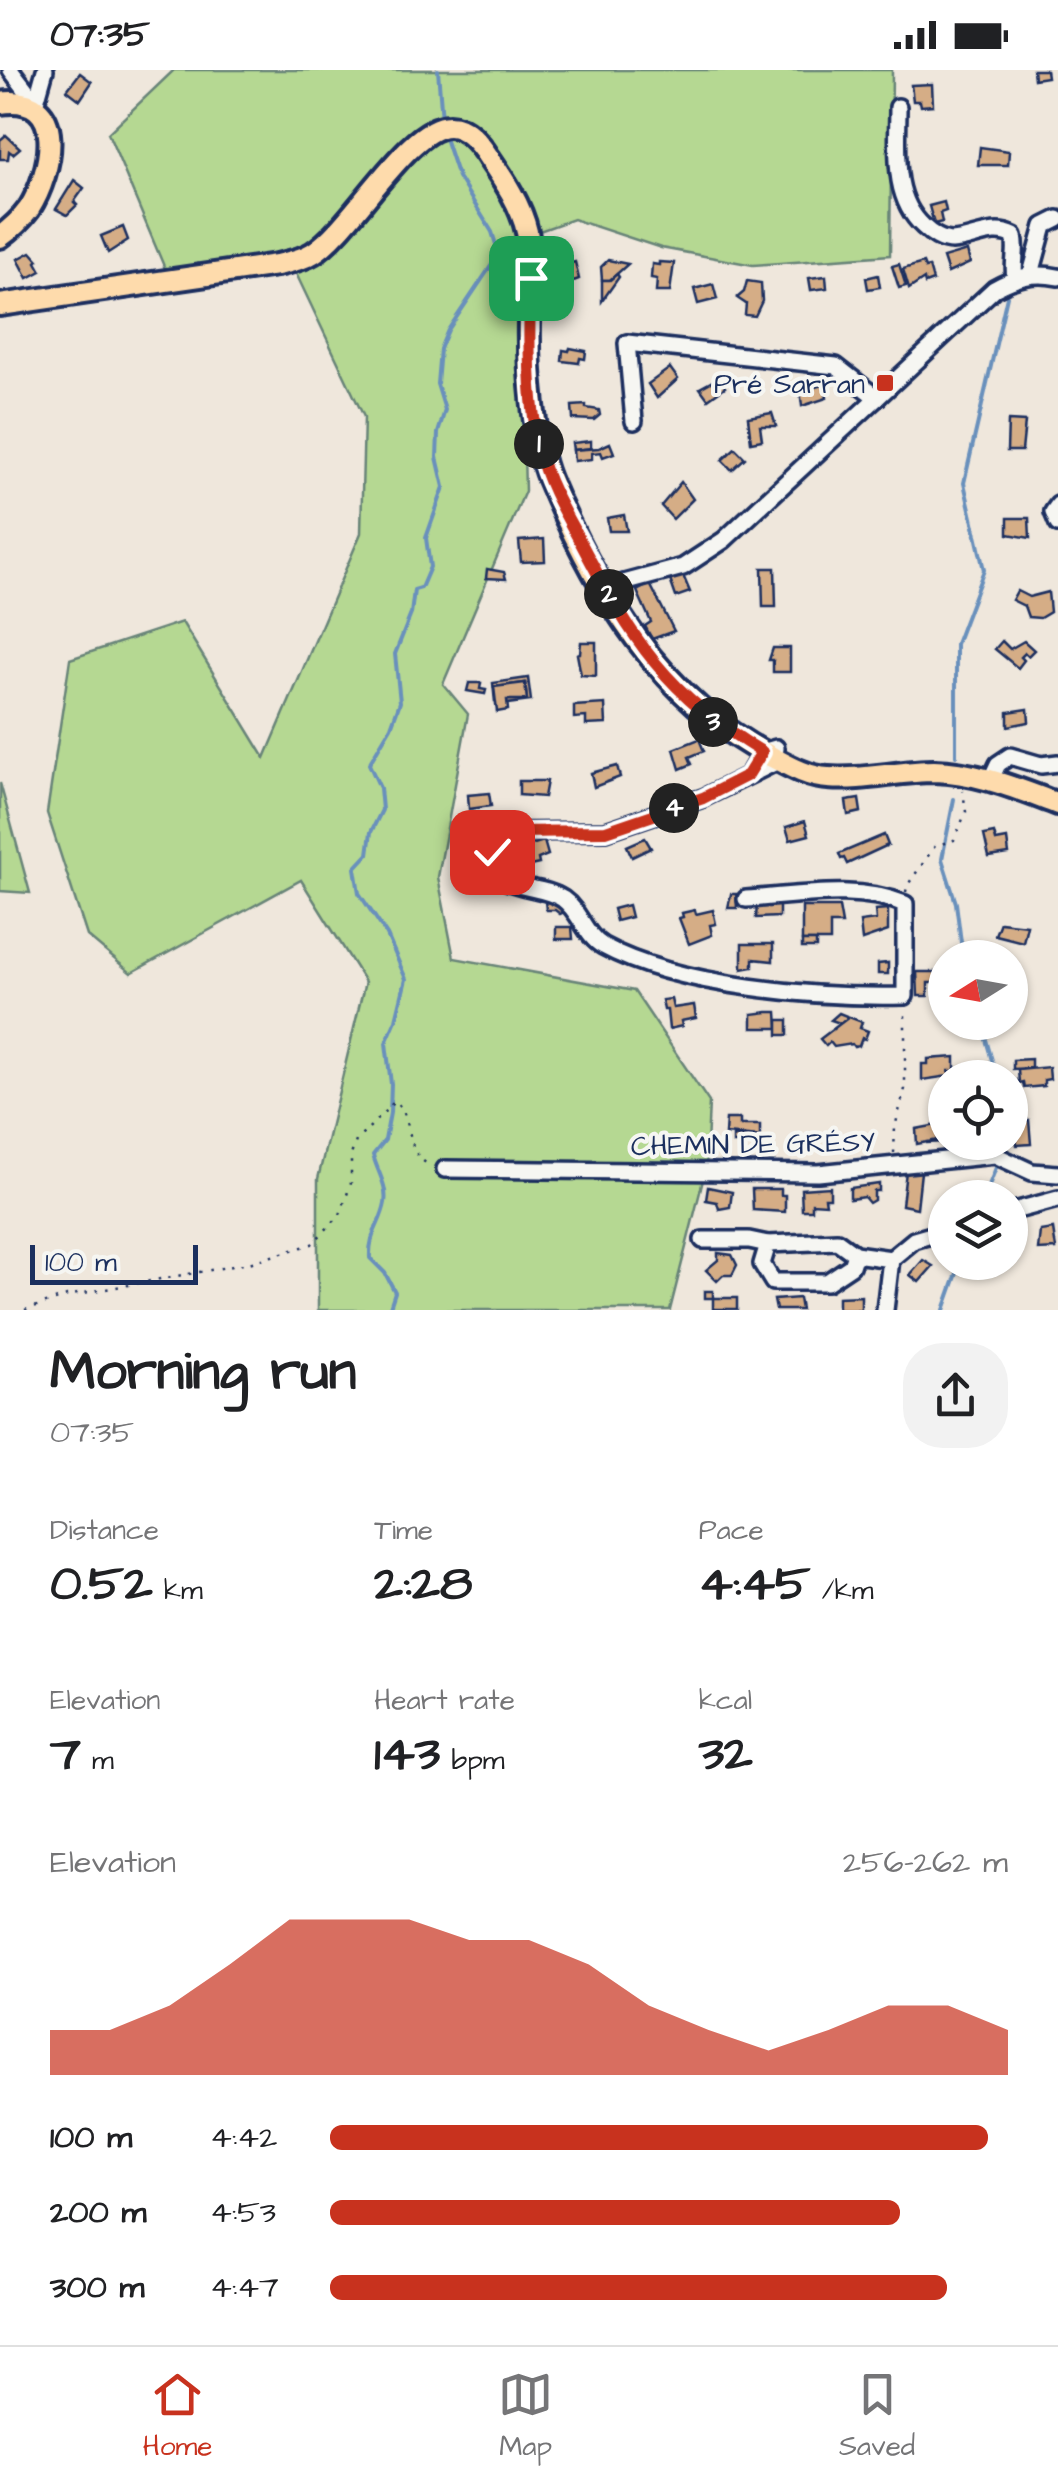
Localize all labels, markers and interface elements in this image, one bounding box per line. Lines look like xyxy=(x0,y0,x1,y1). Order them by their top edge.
text: 07:35 xyxy=(50,9,150,61)
pin xyxy=(489,236,574,321)
icon: arrive xyxy=(504,251,559,306)
place label: Pré Sarran xyxy=(714,365,865,404)
marker: Pré Sarran xyxy=(874,372,896,394)
pin: 1 xyxy=(514,419,564,469)
text: 1 xyxy=(537,424,541,463)
pin: 2 xyxy=(584,569,634,619)
text: 2 xyxy=(601,574,617,613)
pin: 3 xyxy=(688,697,738,747)
text: 3 xyxy=(706,702,720,741)
pin: 4 xyxy=(649,783,699,833)
text: 4 xyxy=(664,788,684,827)
pin xyxy=(450,810,535,895)
icon: check xyxy=(465,825,520,880)
north arrow xyxy=(928,940,1028,1040)
map controls xyxy=(928,940,1028,1280)
button: locate xyxy=(928,1060,1028,1160)
street label: CHEMIN DE GRÉSY xyxy=(631,1123,876,1166)
button: layers xyxy=(928,1180,1028,1280)
scale bar xyxy=(30,1240,198,1284)
text: 100 m xyxy=(45,1243,117,1282)
text: Morning run xyxy=(50,1334,356,1410)
button: share xyxy=(903,1343,1008,1448)
text: 07:35 xyxy=(50,1410,134,1455)
text: Distance xyxy=(50,1511,159,1550)
text: Time xyxy=(374,1511,433,1550)
text: Pace xyxy=(699,1511,764,1550)
text: 0.52 xyxy=(50,1550,153,1619)
text: 2:28 xyxy=(374,1550,472,1619)
text: 4:45 xyxy=(699,1550,810,1619)
text: km xyxy=(153,1571,203,1610)
text: /km xyxy=(810,1571,873,1610)
text: Elevation xyxy=(50,1681,160,1720)
text: Heart rate xyxy=(374,1681,515,1720)
text: kcal xyxy=(699,1681,752,1720)
text: 7 xyxy=(50,1720,81,1789)
text: 143 xyxy=(374,1720,440,1789)
text: 32 xyxy=(699,1720,753,1789)
text: m xyxy=(81,1741,114,1780)
text: bpm xyxy=(440,1741,505,1780)
text: Elevation xyxy=(50,1840,176,1885)
text: 256–262 m xyxy=(843,1840,1008,1885)
text: 100 m xyxy=(50,2115,132,2160)
text: 4:42 xyxy=(210,2115,277,2160)
text: 200 m xyxy=(50,2190,146,2235)
text: 4:53 xyxy=(210,2190,276,2235)
text: 300 m xyxy=(50,2265,144,2310)
text: 4:47 xyxy=(210,2265,279,2310)
tab: Home xyxy=(143,2367,213,2466)
tab: Map xyxy=(498,2367,553,2466)
tab: Saved xyxy=(839,2367,915,2466)

